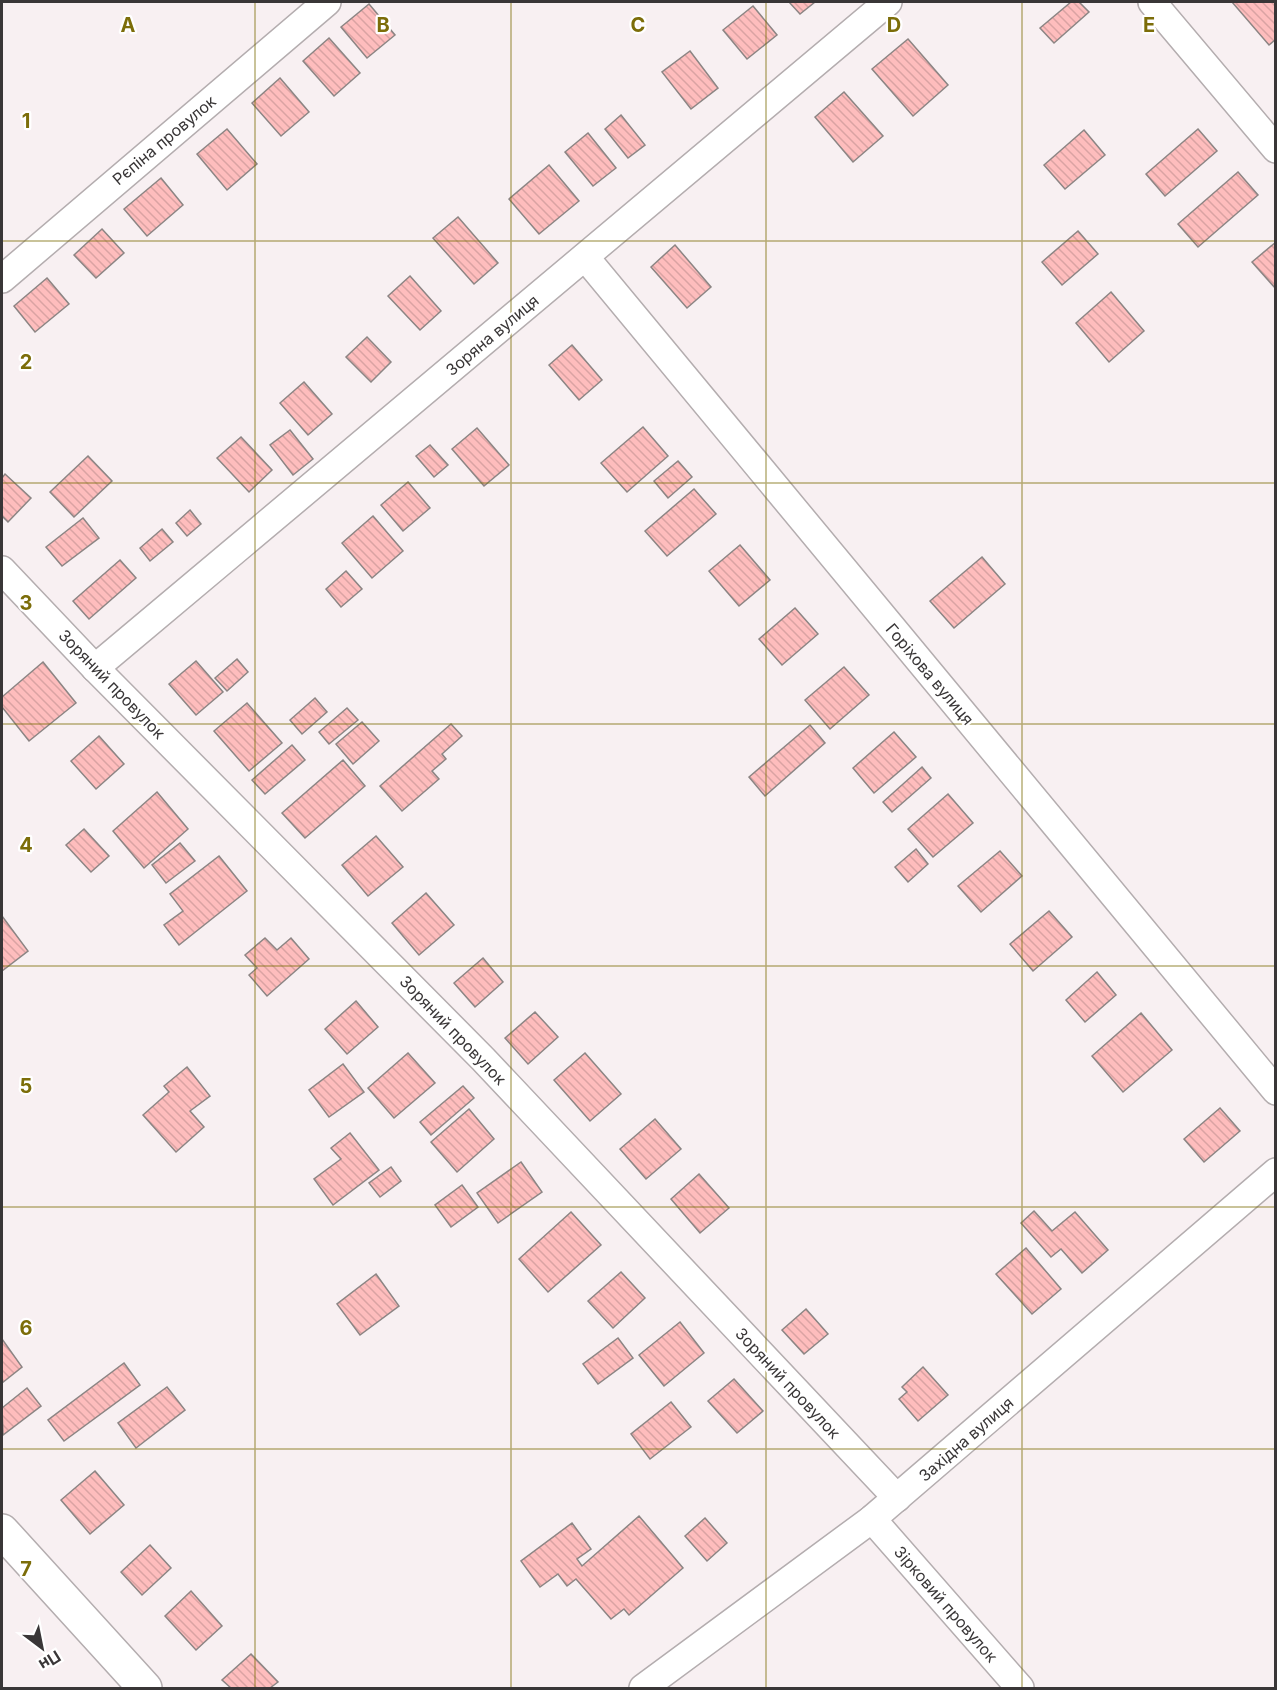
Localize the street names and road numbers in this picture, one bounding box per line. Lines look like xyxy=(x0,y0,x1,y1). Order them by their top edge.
street label: Рєпіна провулок xyxy=(108,91,220,189)
street label: Зоряна вулиця xyxy=(441,290,543,380)
street label: Горіхова вулиця xyxy=(882,619,978,729)
street label: Зоряний провулок xyxy=(55,625,170,743)
street label: Зоряний провулок xyxy=(396,971,511,1089)
street label: Зоряний провулок xyxy=(731,1323,845,1443)
street label: Західна вулиця xyxy=(915,1392,1017,1486)
street label: Зірковий провулок xyxy=(890,1542,1002,1666)

